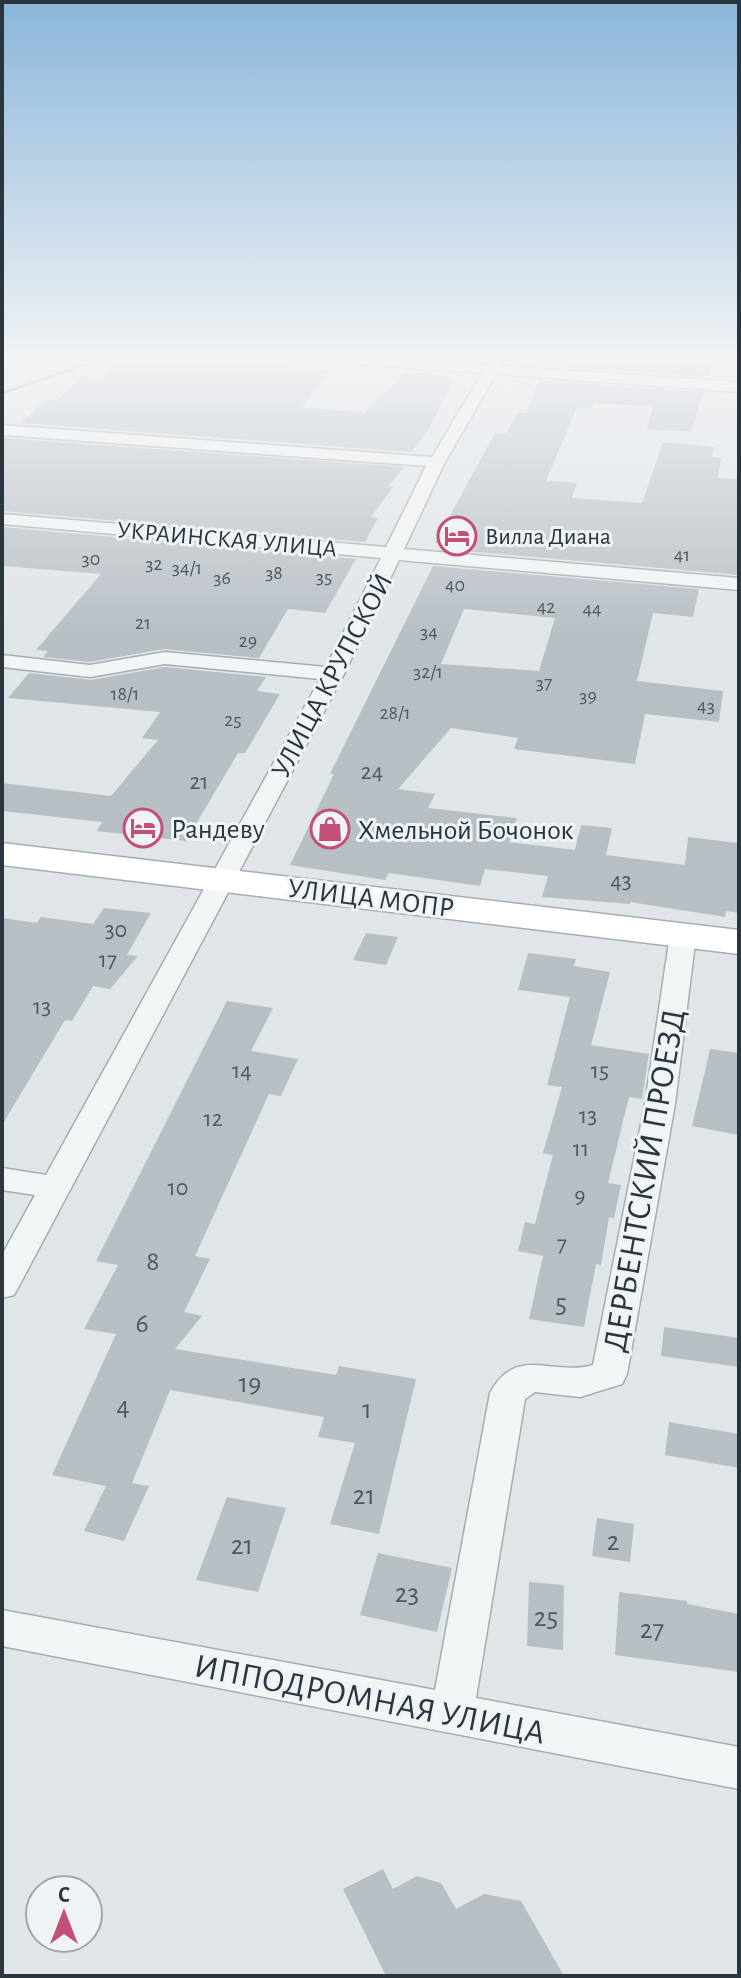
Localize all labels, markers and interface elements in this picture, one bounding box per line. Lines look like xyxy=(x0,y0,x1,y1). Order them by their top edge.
hotel icon: Вилла Диана xyxy=(436,515,478,557)
street label: УКРАИНСКАЯ УЛИЦА xyxy=(116,518,338,562)
place label: Вилла Диана xyxy=(485,525,611,549)
house number: 41 xyxy=(674,545,690,565)
house number: 30 xyxy=(82,549,100,569)
house number: 32 xyxy=(145,554,163,574)
house number: 34/1 xyxy=(172,558,202,578)
house number: 38 xyxy=(265,563,283,583)
house number: 35 xyxy=(316,567,332,587)
house number: 36 xyxy=(213,568,231,588)
street label: УЛИЦА КРУПСКОЙ xyxy=(266,569,398,783)
house number: 40 xyxy=(445,575,465,595)
house number: 42 xyxy=(537,597,555,617)
house number: 44 xyxy=(582,599,602,619)
house number: 21 xyxy=(135,613,151,633)
house number: 34 xyxy=(420,622,438,642)
house number: 29 xyxy=(239,631,257,651)
house number: 32/1 xyxy=(413,662,443,682)
house number: 37 xyxy=(536,673,552,693)
house number: 18/1 xyxy=(111,684,139,704)
house number: 39 xyxy=(579,686,597,706)
house number: 43 xyxy=(697,696,715,716)
house number: 28/1 xyxy=(379,703,411,723)
house number: 25 xyxy=(224,710,242,730)
house number: 24 xyxy=(361,760,383,784)
house number: 21 xyxy=(189,770,209,794)
hotel icon: Рандеву xyxy=(122,807,164,849)
shop icon: Хмельной Бочонок xyxy=(309,808,351,850)
place label: Рандеву xyxy=(171,816,265,844)
place label: Хмельной Бочонок xyxy=(358,817,574,845)
house number: 43 xyxy=(610,869,632,893)
street label: УЛИЦА МОПР xyxy=(286,875,455,923)
house number: 30 xyxy=(105,918,127,942)
house number: 17 xyxy=(99,948,117,972)
house number: 13 xyxy=(33,995,51,1019)
street label: ДЕРБЕНТСКИЙ ПРОЕЗД xyxy=(597,1006,692,1354)
house number: 14 xyxy=(232,1059,252,1083)
house number: 15 xyxy=(591,1059,609,1083)
house number: 13 xyxy=(579,1104,597,1128)
house number: 12 xyxy=(203,1107,223,1131)
house number: 11 xyxy=(573,1137,589,1161)
house number: 10 xyxy=(168,1176,188,1200)
house number: 9 xyxy=(574,1184,586,1208)
house number: 7 xyxy=(557,1232,567,1256)
house number: 8 xyxy=(146,1248,160,1276)
house number: 5 xyxy=(555,1290,567,1318)
house number: 6 xyxy=(135,1310,149,1338)
house number: 19 xyxy=(239,1370,261,1398)
house number: 4 xyxy=(116,1393,130,1421)
house number: 1 xyxy=(362,1396,372,1424)
house number: 21 xyxy=(353,1482,375,1510)
house number: 2 xyxy=(607,1528,619,1556)
house number: 21 xyxy=(231,1532,253,1560)
house number: 23 xyxy=(395,1580,419,1608)
house number: 25 xyxy=(534,1604,558,1632)
house number: 27 xyxy=(640,1616,664,1644)
street label: ИППОДРОМНАЯ УЛИЦА xyxy=(191,1649,548,1751)
north arrow xyxy=(24,1874,104,1954)
text: С xyxy=(58,1884,70,1906)

